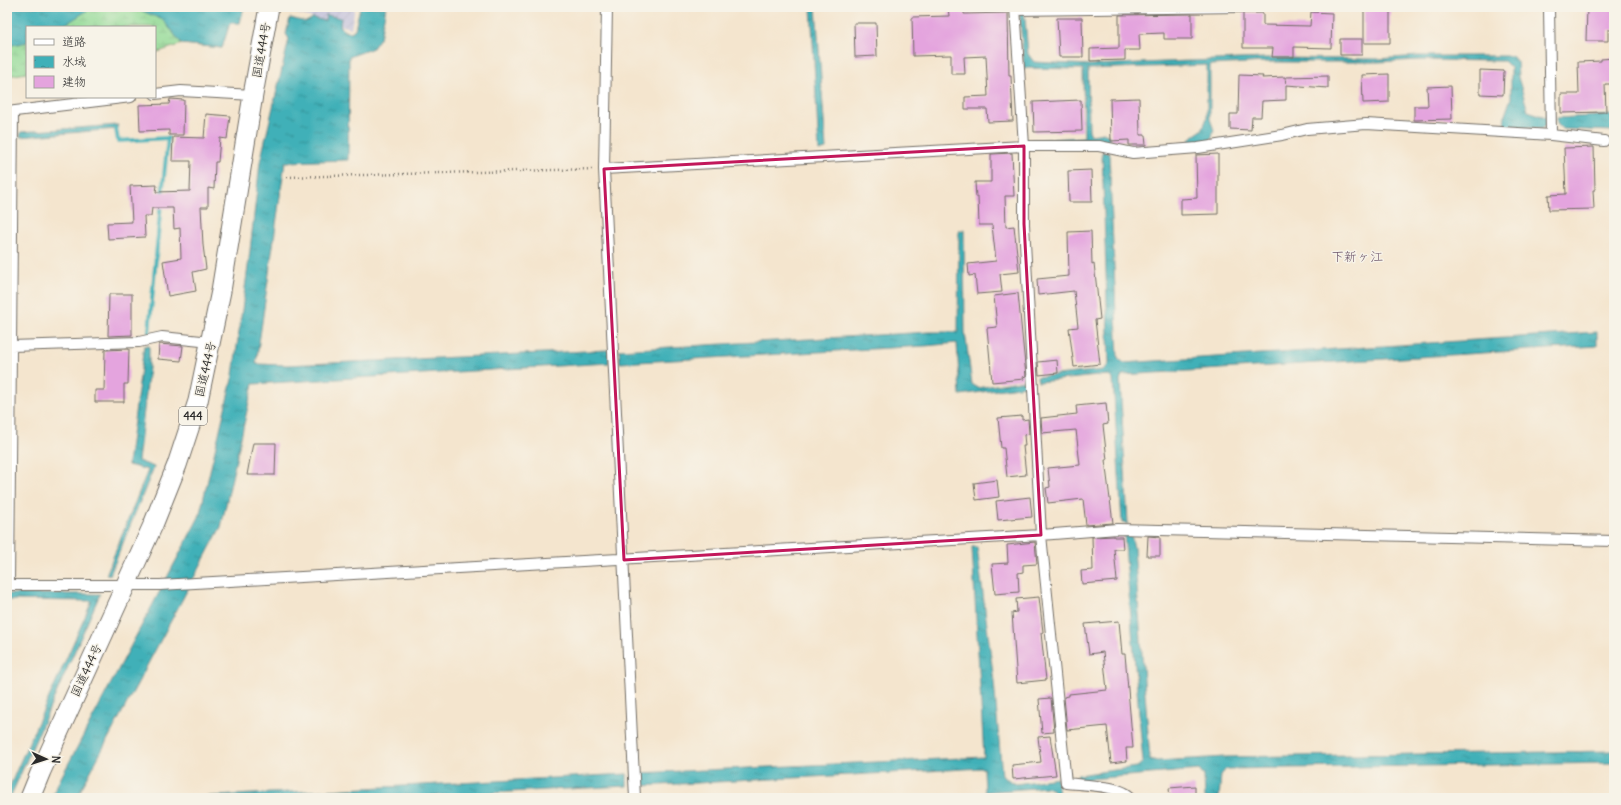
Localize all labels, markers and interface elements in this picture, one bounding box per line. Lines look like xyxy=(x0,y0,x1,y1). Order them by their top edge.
street label: 国道444号 xyxy=(249,21,273,79)
legend xyxy=(26,26,156,98)
text: 道路 xyxy=(62,34,86,49)
text: 水域 xyxy=(62,54,86,69)
text: 建物 xyxy=(62,74,86,89)
district label: 下新ヶ江 xyxy=(1331,248,1383,265)
street label: 国道444号 xyxy=(191,340,219,398)
road number: 444 xyxy=(179,407,207,425)
street label: 国道444号 xyxy=(67,641,105,699)
north arrow xyxy=(26,739,66,779)
text: N xyxy=(49,755,63,764)

